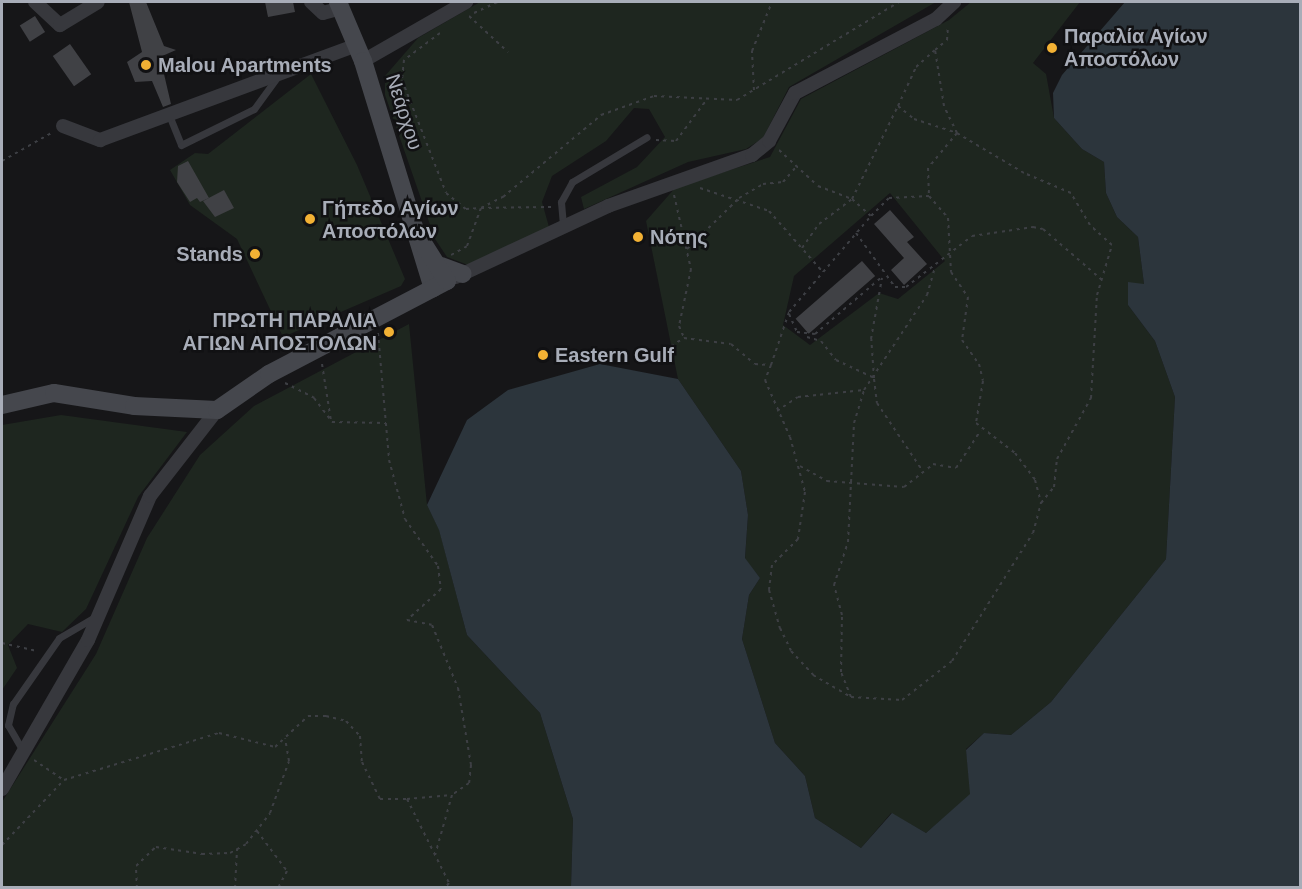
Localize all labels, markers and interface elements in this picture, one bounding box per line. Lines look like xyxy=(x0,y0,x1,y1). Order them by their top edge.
place label: Παραλία Αγίων Αποστόλων xyxy=(1064,24,1208,71)
marker: Παραλία Αγίων Αποστόλων xyxy=(1045,41,1059,55)
place label: Malou Apartments xyxy=(158,53,332,77)
marker: Malou Apartments xyxy=(139,58,153,72)
street label: Νεάρχου xyxy=(380,71,428,153)
place label: Γήπεδο Αγίων Αποστόλων xyxy=(322,196,459,243)
marker: Γήπεδο Αγίων Αποστόλων xyxy=(303,212,317,226)
place label: Νότης xyxy=(650,225,708,249)
marker: Νότης xyxy=(631,230,645,244)
place label: Stands xyxy=(176,242,243,266)
marker: Stands xyxy=(248,247,262,261)
place label: ΠΡΩΤΗ ΠΑΡΑΛΙΑ ΑΓΙΩΝ ΑΠΟΣΤΟΛΩΝ xyxy=(182,308,377,355)
marker: ΠΡΩΤΗ ΠΑΡΑΛΙΑ ΑΓΙΩΝ ΑΠΟΣΤΟΛΩΝ xyxy=(382,325,396,339)
place label: Eastern Gulf xyxy=(555,343,674,367)
marker: Eastern Gulf xyxy=(536,348,550,362)

